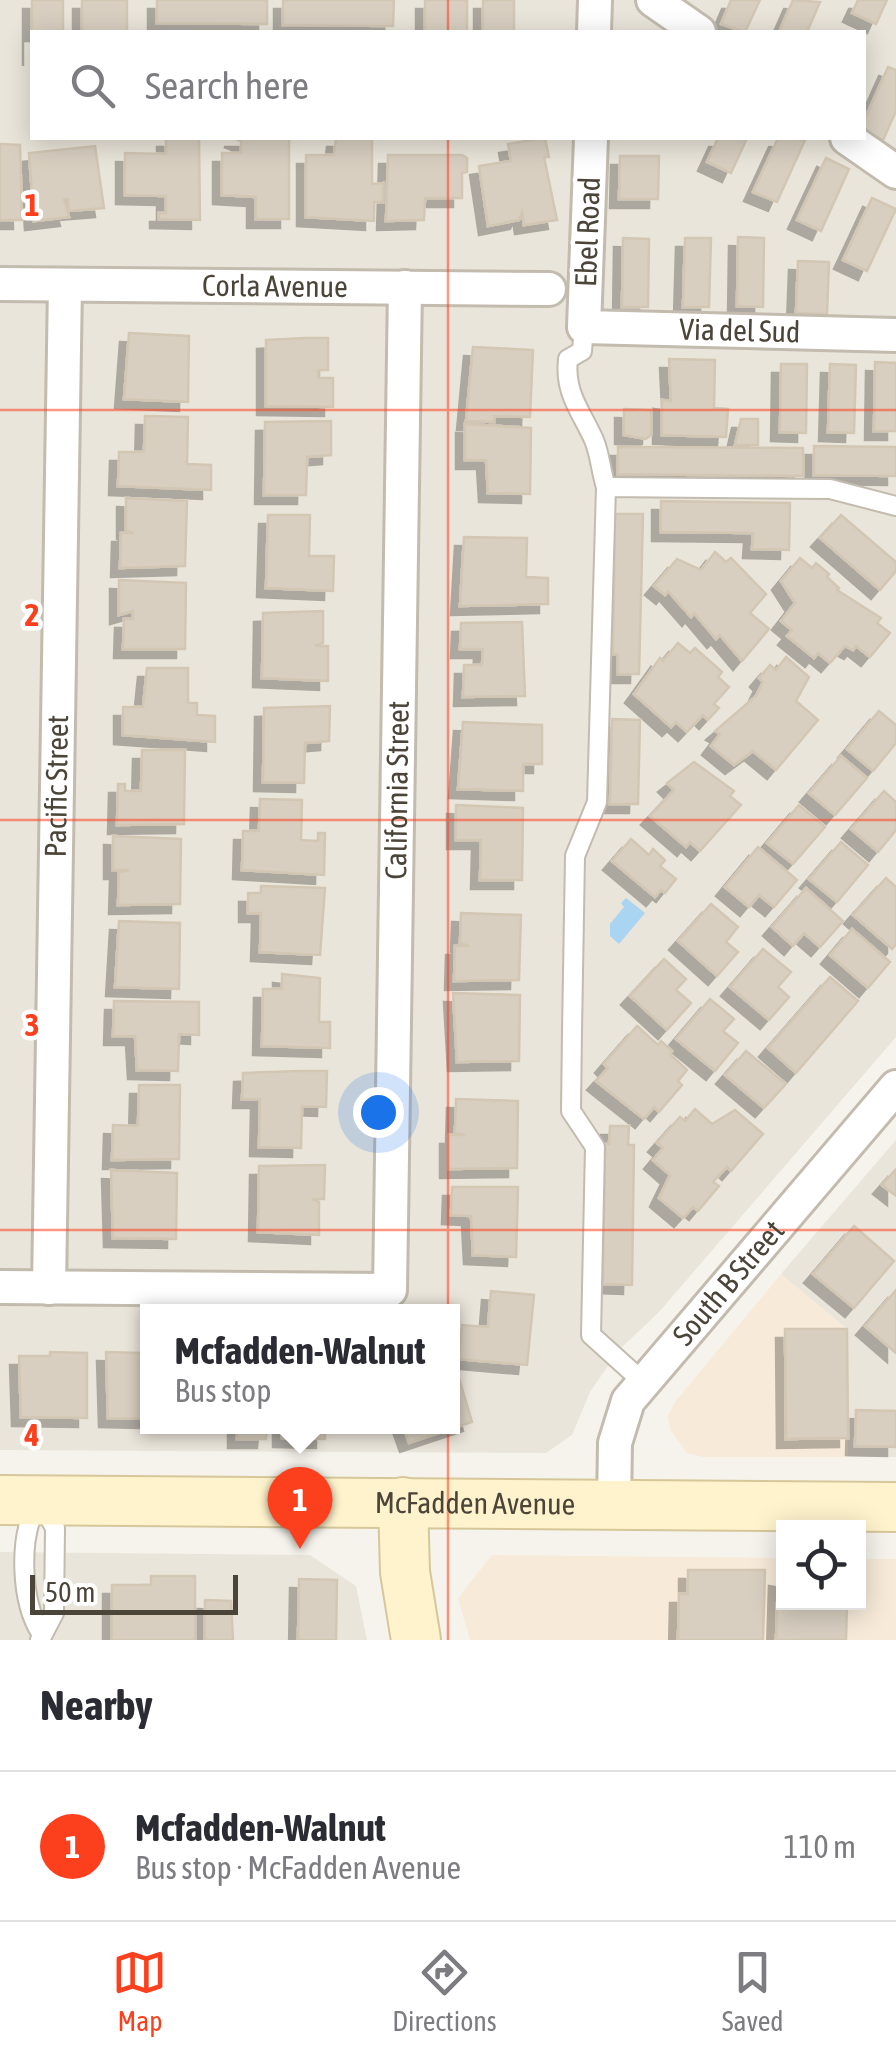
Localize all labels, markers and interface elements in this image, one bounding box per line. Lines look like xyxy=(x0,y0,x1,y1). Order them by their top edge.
search box xyxy=(30,30,866,140)
icon: search xyxy=(65,58,120,113)
text: Search here xyxy=(145,64,309,107)
street label: Ebel Road xyxy=(568,176,606,288)
text: 1 xyxy=(24,186,40,223)
street label: Corla Avenue xyxy=(202,268,348,303)
street label: Via del Sud xyxy=(679,311,801,349)
text: 2 xyxy=(24,596,40,633)
street label: California Street xyxy=(378,700,415,880)
street label: Pacific Street xyxy=(38,715,74,857)
text: 3 xyxy=(24,1006,40,1043)
your location xyxy=(353,1087,404,1138)
street label: South B Street xyxy=(665,1213,790,1352)
popup xyxy=(140,1304,460,1434)
text: Mcfadden-Walnut xyxy=(175,1329,425,1372)
text: Bus stop xyxy=(175,1372,271,1409)
text: 4 xyxy=(23,1416,40,1453)
pin: 1 xyxy=(268,1466,332,1549)
street label: McFadden Avenue xyxy=(375,1485,575,1520)
map controls xyxy=(776,1520,866,1610)
button: locate xyxy=(776,1520,866,1610)
scale bar xyxy=(30,1570,238,1614)
text: 50 m xyxy=(45,1576,95,1608)
text: Nearby xyxy=(40,1681,153,1729)
text: Mcfadden-Walnut xyxy=(135,1806,386,1849)
text: 1 xyxy=(65,1828,80,1865)
text: 110 m xyxy=(783,1828,856,1865)
text: Bus stop · McFadden Avenue xyxy=(135,1849,461,1886)
tab: Map xyxy=(112,1945,167,2037)
tab: Directions xyxy=(392,1945,497,2037)
tab: Saved xyxy=(722,1945,784,2037)

